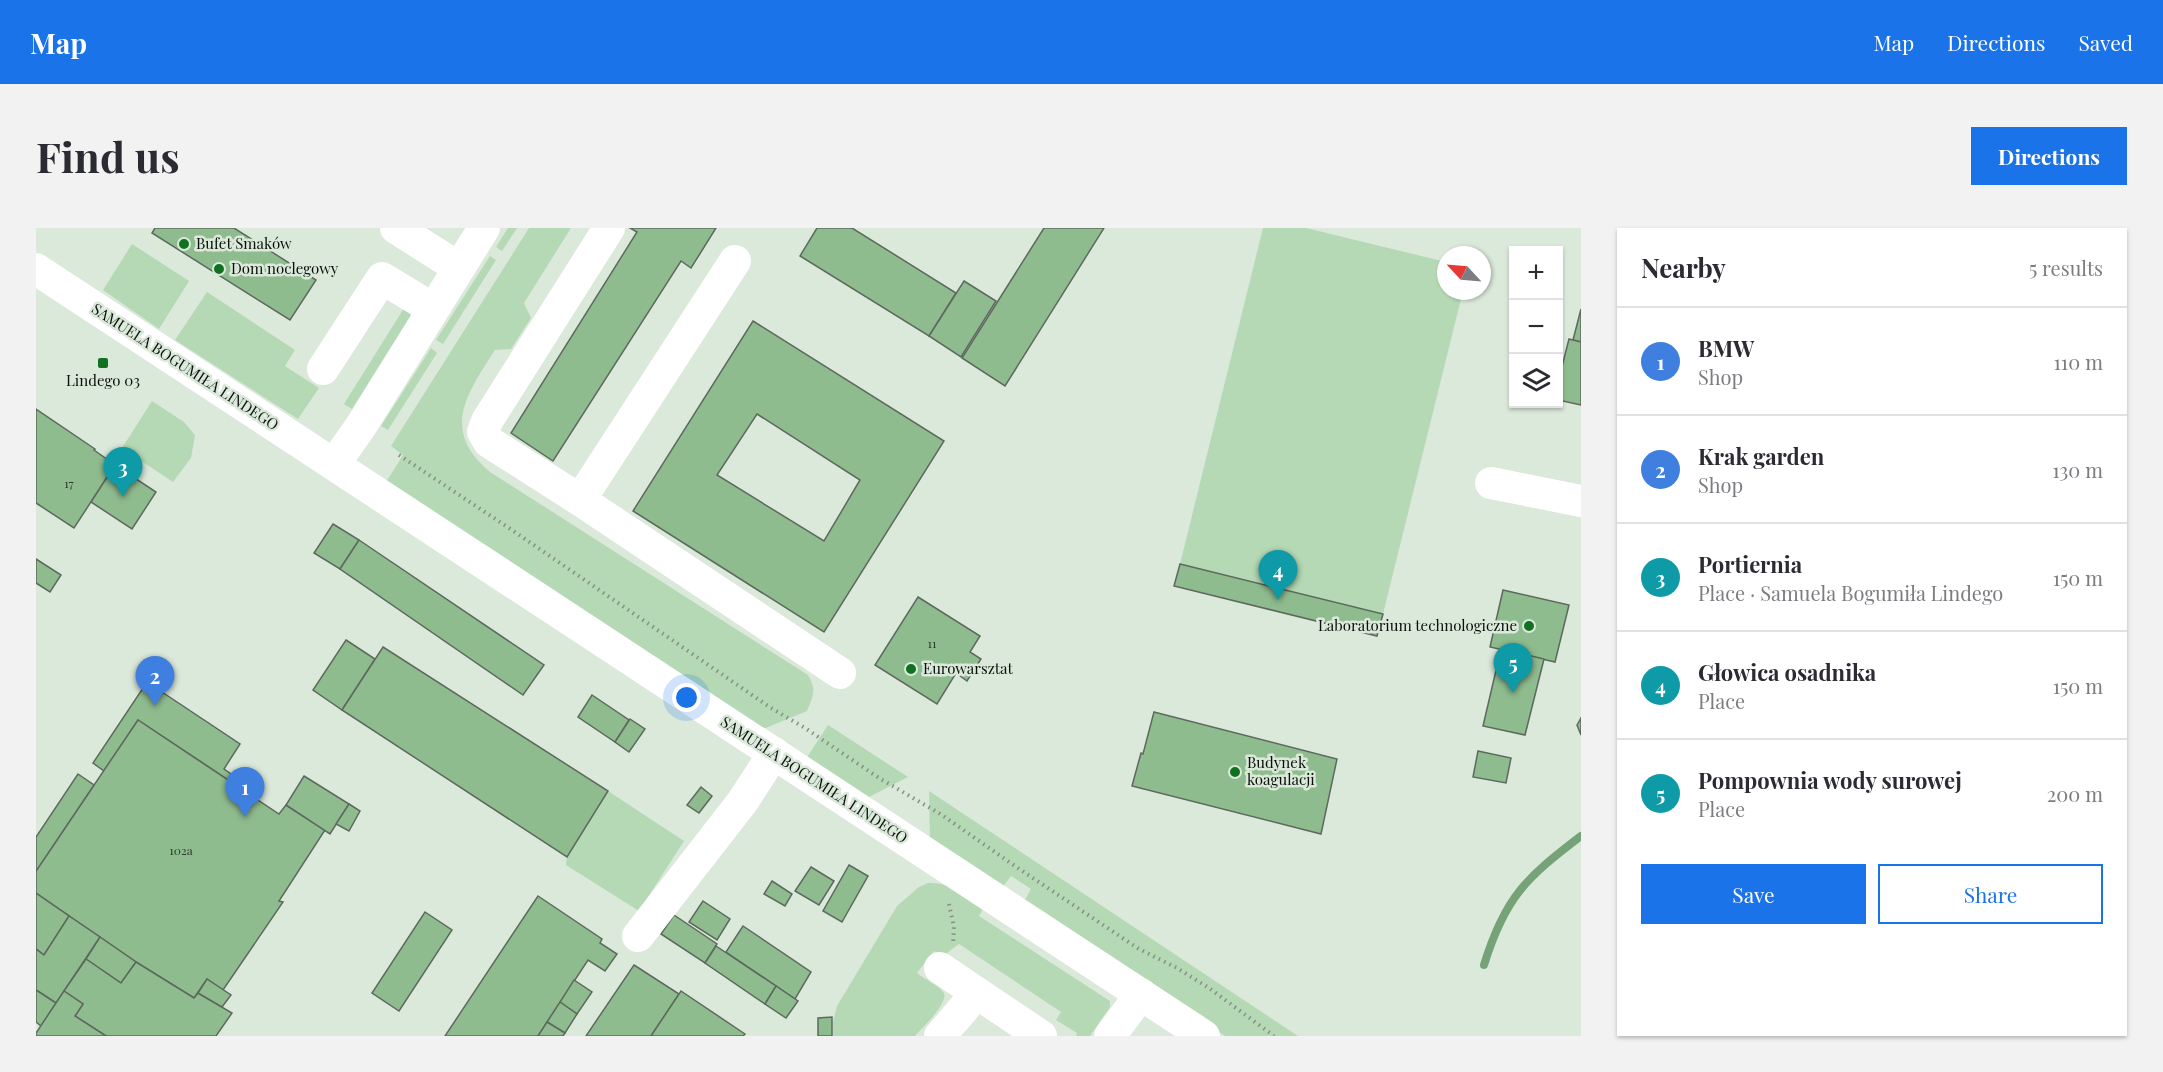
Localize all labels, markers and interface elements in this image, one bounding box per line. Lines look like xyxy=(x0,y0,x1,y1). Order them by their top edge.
text: Map xyxy=(30,24,87,61)
text: Map xyxy=(1873,28,1914,56)
text: Directions xyxy=(1947,28,2045,56)
text: Saved xyxy=(2078,28,2133,56)
button: Directions xyxy=(1971,127,2127,185)
text: Find us xyxy=(36,128,180,184)
place label: Bufet Smaków xyxy=(196,233,292,253)
marker: Bufet Smaków xyxy=(177,237,191,251)
north arrow xyxy=(1437,246,1491,300)
map controls xyxy=(1509,246,1563,408)
button: + xyxy=(1509,246,1563,300)
text: Nearby xyxy=(1641,250,1726,285)
text: 5 results xyxy=(2029,254,2103,281)
place label: Dom noclegowy xyxy=(231,258,339,278)
marker: Dom noclegowy xyxy=(212,262,226,276)
street label: SAMUELA BOGUMIŁA LINDEGO xyxy=(88,298,283,434)
button: − xyxy=(1509,300,1563,354)
text: BMW xyxy=(1698,333,1754,363)
text: 1 xyxy=(1657,348,1664,375)
text: 110 m xyxy=(2053,348,2103,375)
button: layers xyxy=(1509,354,1563,408)
marker: Lindego 03 xyxy=(96,356,110,370)
text: Shop xyxy=(1698,363,1743,390)
place label: Lindego 03 xyxy=(66,370,140,390)
text: Krak garden xyxy=(1698,441,1824,471)
pin: 3 xyxy=(104,448,142,497)
text: 2 xyxy=(1655,456,1666,483)
text: 130 m xyxy=(2052,456,2103,483)
text: Shop xyxy=(1698,471,1743,498)
house number: 17 xyxy=(64,475,74,491)
text: Portiernia xyxy=(1698,549,1802,579)
pin: 4 xyxy=(1258,550,1298,600)
text: 3 xyxy=(1656,564,1665,591)
text: 150 m xyxy=(2053,564,2103,591)
text: Place · Samuela Bogumiła Lindego xyxy=(1698,579,2003,606)
place label: Laboratorium technologiczne xyxy=(1318,615,1517,635)
marker: Laboratorium technologiczne xyxy=(1522,619,1536,633)
house number: 11 xyxy=(928,635,937,651)
pin: 5 xyxy=(1494,644,1532,693)
pin: 2 xyxy=(136,656,174,706)
text: Głowica osadnika xyxy=(1698,657,1876,687)
place label: Eurowarsztat xyxy=(923,658,1014,678)
marker: Eurowarsztat xyxy=(904,662,918,676)
text: 4 xyxy=(1655,672,1666,699)
text: 150 m xyxy=(2053,672,2103,699)
your location xyxy=(672,683,701,712)
text: Place xyxy=(1698,687,1745,714)
street label: SAMUELA BOGUMIŁA LINDEGO xyxy=(717,711,912,847)
place label: Budynek koagulacji xyxy=(1247,752,1315,789)
marker: Budynek koagulacji xyxy=(1228,765,1242,779)
text: Pompownia wody surowej xyxy=(1698,765,1962,795)
pin: 1 xyxy=(226,768,264,817)
text: 5 xyxy=(1656,780,1665,807)
text: 200 m xyxy=(2047,780,2103,807)
text: Place xyxy=(1698,795,1745,822)
house number: 102a xyxy=(169,842,193,858)
button: Save xyxy=(1641,864,1866,924)
button: Share xyxy=(1878,864,2103,924)

